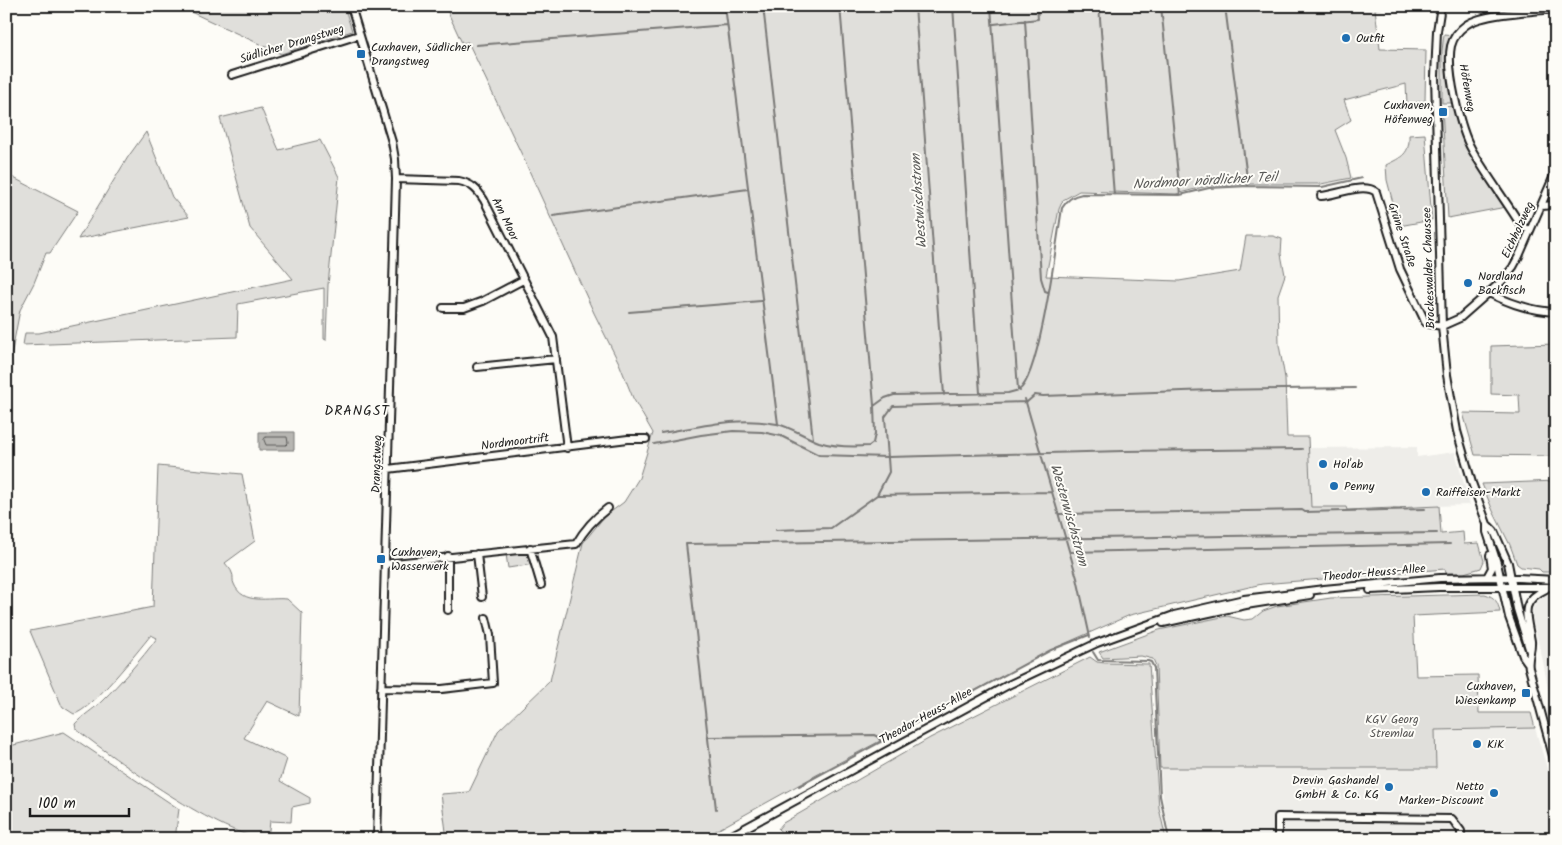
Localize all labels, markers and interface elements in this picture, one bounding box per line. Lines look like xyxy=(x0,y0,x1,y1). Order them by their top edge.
street label: Südlicher Drangstweg xyxy=(237,19,347,69)
place label: Outfit xyxy=(1356,29,1385,48)
marker: Outfit xyxy=(1340,32,1352,44)
place label: Cuxhaven, Südlicher Drangstweg xyxy=(371,38,472,71)
marker: Cuxhaven, Südlicher Drangstweg xyxy=(355,48,367,60)
street label: Höfenweg xyxy=(1453,62,1481,114)
place label: Cuxhaven, Höfenweg xyxy=(1383,96,1433,129)
marker: Cuxhaven, Höfenweg xyxy=(1437,106,1449,118)
water label: Westwischstrom xyxy=(905,151,933,249)
water label: Nordmoor nördlicher Teil xyxy=(1132,166,1280,196)
street label: Am Moor xyxy=(486,194,524,245)
street label: Eichholzweg xyxy=(1497,198,1540,262)
street label: Grüne Straße xyxy=(1383,200,1422,270)
street label: Brockeswalder Chaussee xyxy=(1417,206,1441,329)
place label: Nordland Backfisch xyxy=(1478,267,1525,300)
marker: Nordland Backfisch xyxy=(1462,277,1474,289)
district label: DRANGST xyxy=(324,400,390,422)
street label: Nordmoortrift xyxy=(480,428,551,456)
street label: Drangstweg xyxy=(366,434,388,494)
place label: Hol'ab xyxy=(1333,455,1364,474)
marker: Hol'ab xyxy=(1317,458,1329,470)
water label: Westerwischstrom xyxy=(1044,461,1095,571)
place label: Penny xyxy=(1344,477,1375,496)
marker: Penny xyxy=(1328,480,1340,492)
place label: Raiffeisen-Markt xyxy=(1436,483,1521,502)
marker: Raiffeisen-Markt xyxy=(1420,486,1432,498)
place label: Cuxhaven, Wasserwerk xyxy=(391,543,449,576)
marker: Cuxhaven, Wasserwerk xyxy=(375,553,387,565)
street label: Theodor-Heuss-Allee xyxy=(1322,559,1427,587)
place label: Cuxhaven, Wiesenkamp xyxy=(1455,677,1516,710)
street label: Theodor-Heuss-Allee xyxy=(876,682,976,749)
marker: Cuxhaven, Wiesenkamp xyxy=(1520,687,1532,699)
park label: KGV Georg Stremlau xyxy=(1365,710,1419,743)
place label: KiK xyxy=(1487,735,1505,754)
marker: KiK xyxy=(1471,738,1483,750)
place label: Drevin Gashandel GmbH & Co. KG xyxy=(1292,771,1379,804)
place label: Netto Marken-Discount xyxy=(1399,777,1484,810)
marker: Drevin Gashandel GmbH & Co. KG xyxy=(1383,781,1395,793)
scale bar xyxy=(30,785,129,817)
marker: Netto Marken-Discount xyxy=(1488,787,1500,799)
text: 100 m xyxy=(38,792,76,816)

